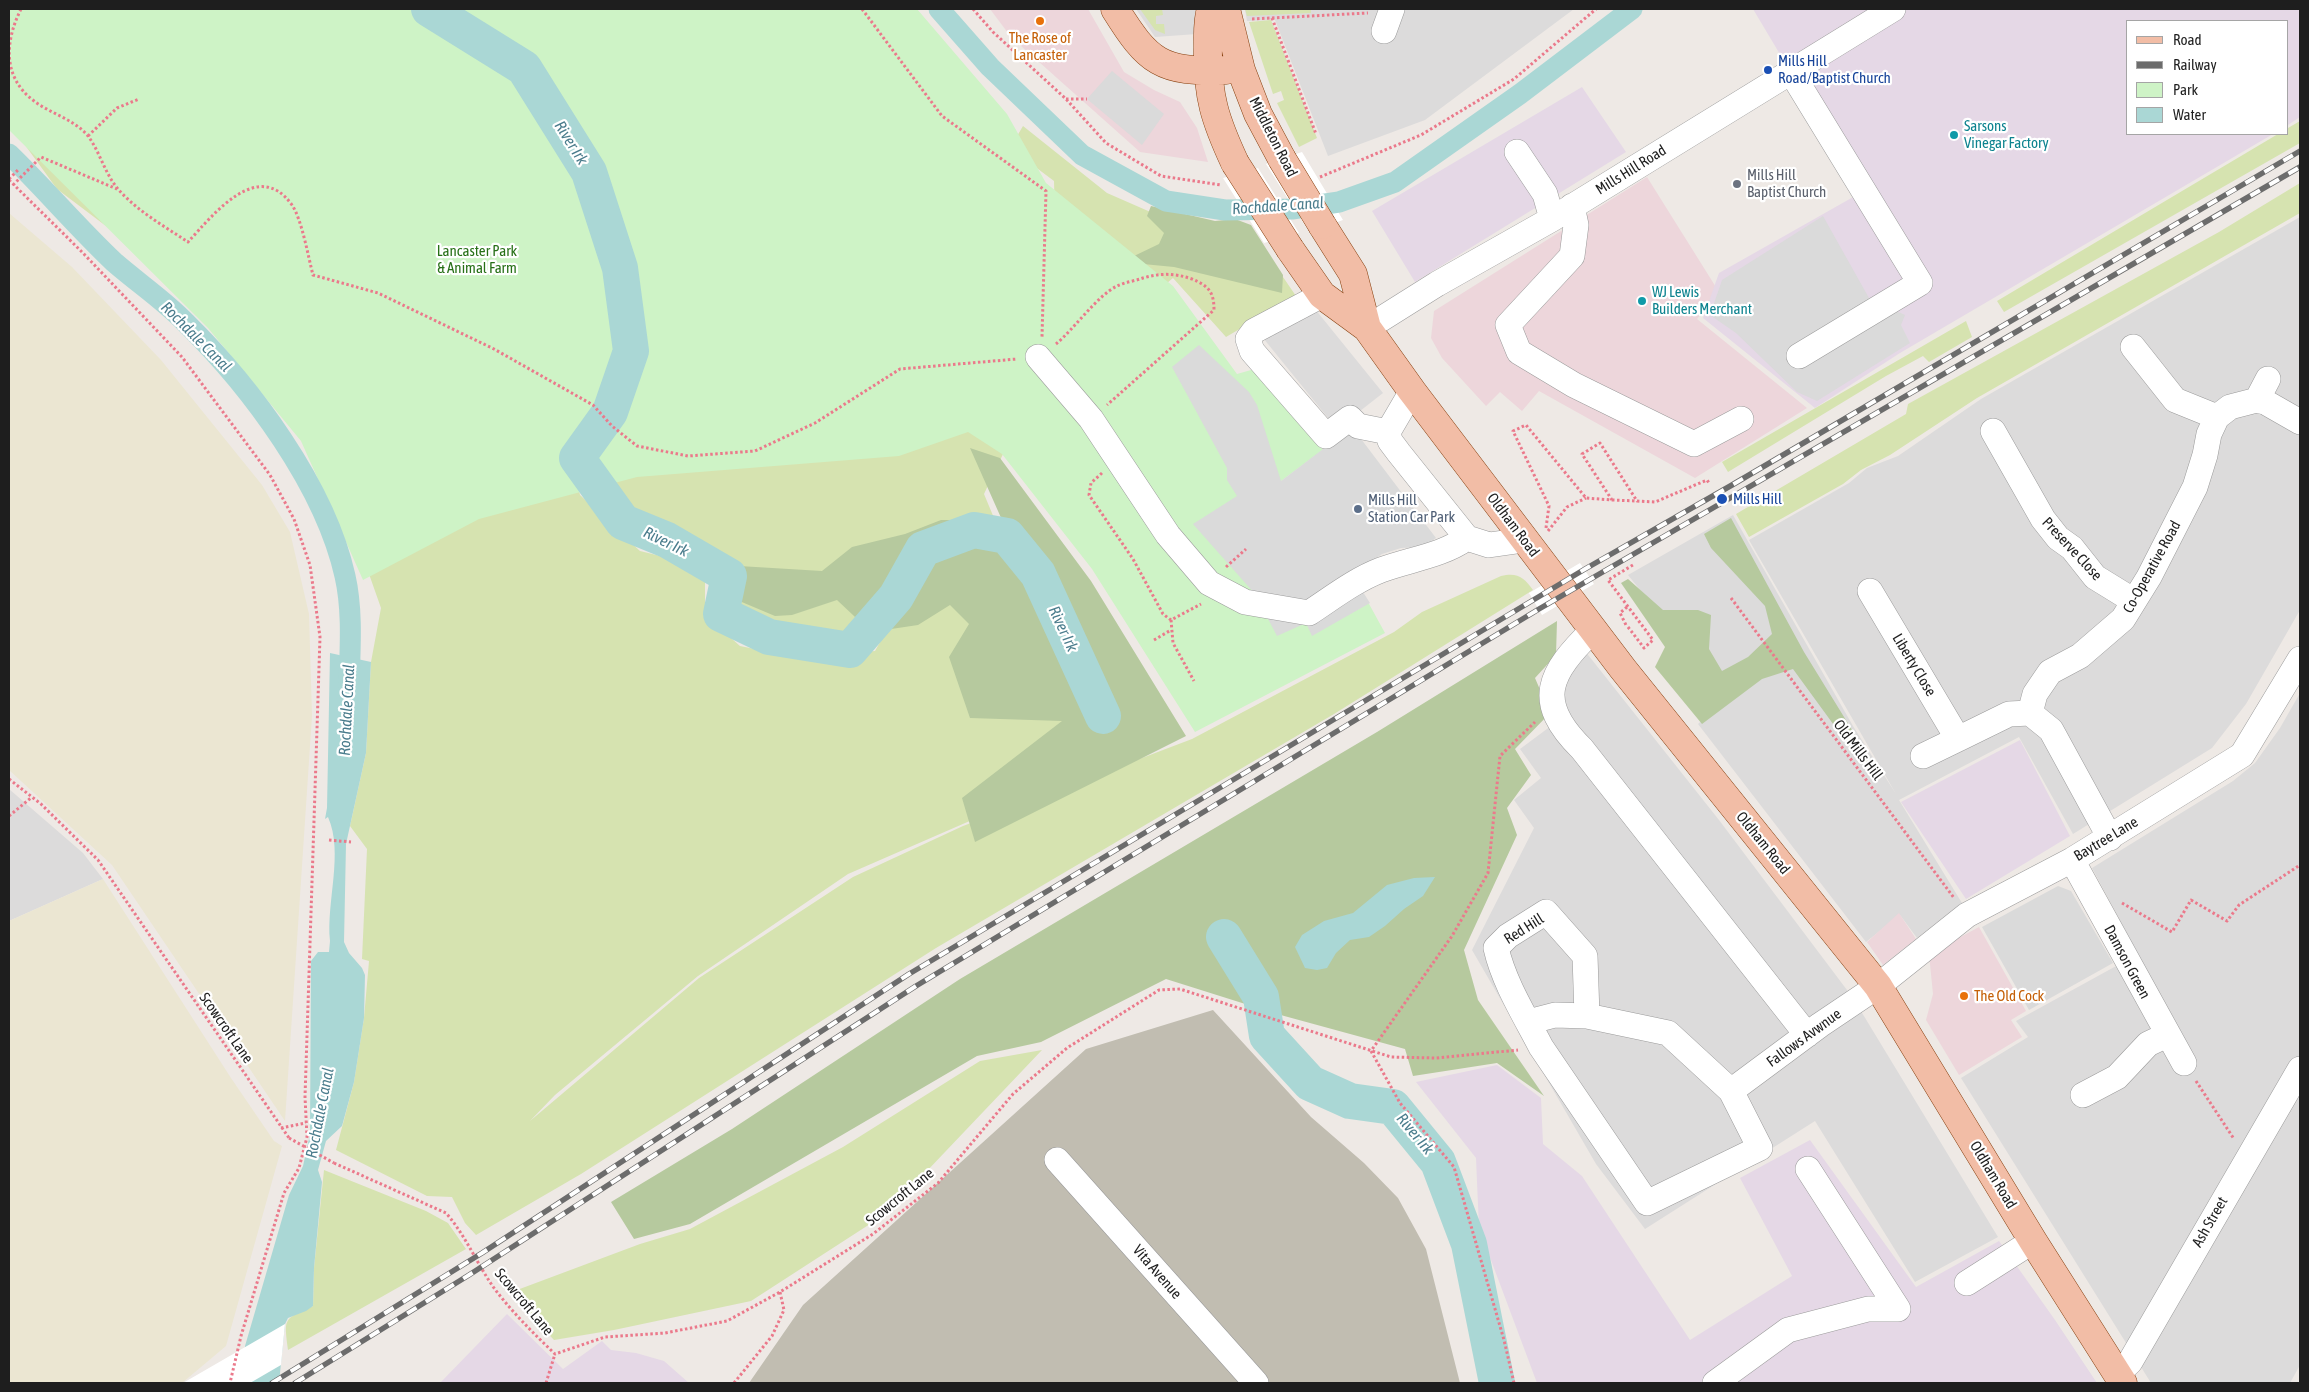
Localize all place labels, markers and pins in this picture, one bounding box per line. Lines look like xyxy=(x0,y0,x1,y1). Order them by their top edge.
marker: The Rose of Lancaster xyxy=(1034,15,1046,27)
place label: The Rose of Lancaster xyxy=(1009,29,1071,64)
place label: Mills Hill Road/Baptist Church xyxy=(1778,52,1891,87)
marker: Mills Hill Road/Baptist Church xyxy=(1762,64,1774,76)
place label: Sarsons Vinegar Factory xyxy=(1964,117,2049,152)
marker: Sarsons Vinegar Factory xyxy=(1948,129,1960,141)
place label: Mills Hill Baptist Church xyxy=(1747,166,1826,201)
marker: Mills Hill Baptist Church xyxy=(1731,178,1743,190)
place label: WJ Lewis Builders Merchant xyxy=(1652,283,1752,318)
marker: WJ Lewis Builders Merchant xyxy=(1636,295,1648,307)
place label: Mills Hill xyxy=(1733,490,1782,508)
place label: Mills Hill Station Car Park xyxy=(1368,491,1455,526)
marker: Mills Hill xyxy=(1715,492,1729,506)
marker: Mills Hill Station Car Park xyxy=(1352,503,1364,515)
place label: The Old Cock xyxy=(1974,987,2044,1005)
marker: The Old Cock xyxy=(1958,990,1970,1002)

